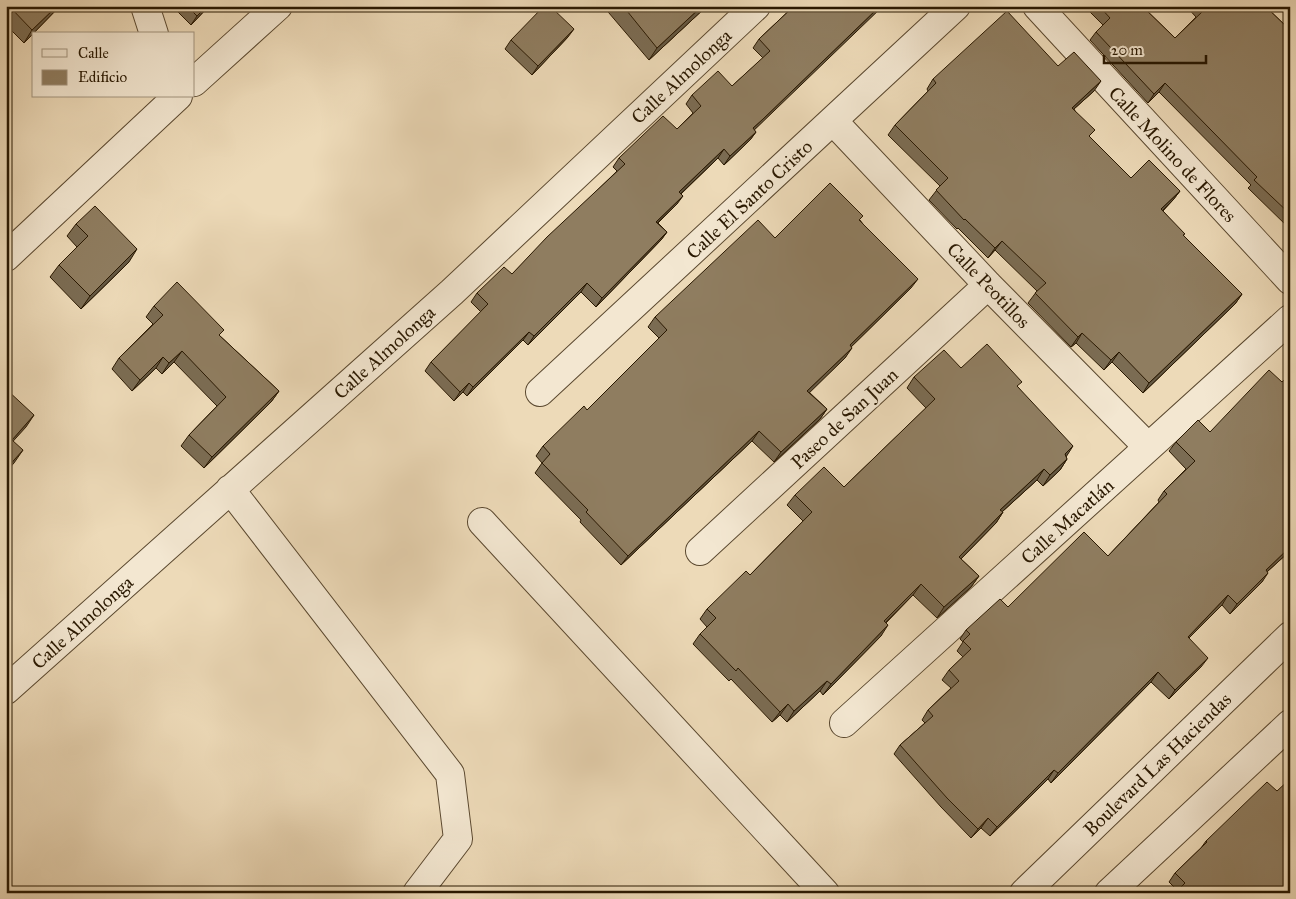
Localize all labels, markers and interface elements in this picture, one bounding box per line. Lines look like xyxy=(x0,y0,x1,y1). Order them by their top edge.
street label: Calle Almolonga xyxy=(626,23,738,129)
legend xyxy=(32,32,195,98)
scale bar xyxy=(1104,32,1206,64)
text: 20 m xyxy=(1111,41,1143,59)
text: Calle xyxy=(78,44,109,62)
text: Edificio xyxy=(78,68,127,86)
street label: Calle Molino de Flores xyxy=(1104,82,1241,227)
street label: Calle El Santo Cristo xyxy=(681,135,818,264)
street label: Calle Peotillos xyxy=(942,238,1035,333)
street label: Calle Almolonga xyxy=(329,300,441,405)
street label: Paseo de San Juan xyxy=(786,363,903,474)
street label: Calle Macatlán xyxy=(1016,474,1119,569)
street label: Calle Almolonga xyxy=(27,570,139,675)
street label: Boulevard Las Haciendas xyxy=(1079,688,1236,841)

